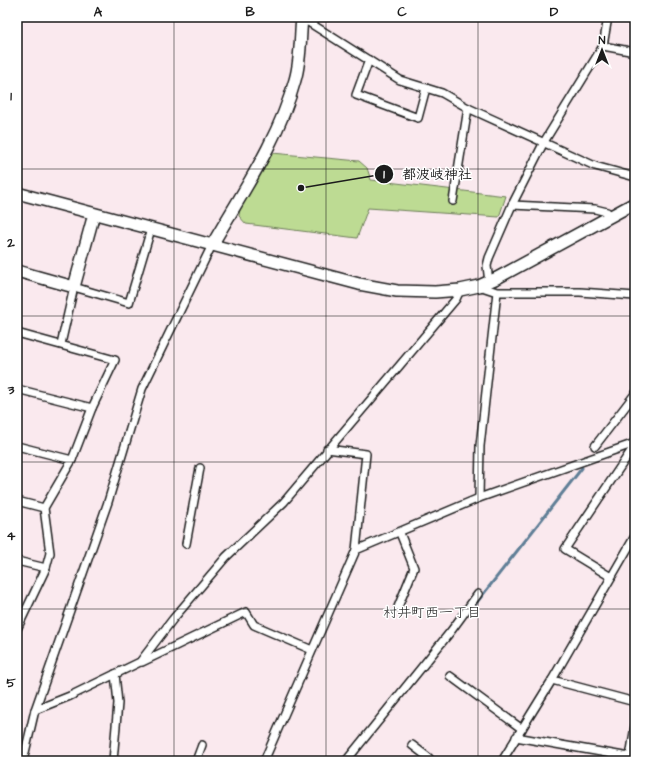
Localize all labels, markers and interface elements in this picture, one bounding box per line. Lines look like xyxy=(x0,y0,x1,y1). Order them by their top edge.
text: A xyxy=(94,3,103,21)
text: B xyxy=(245,3,255,21)
text: C xyxy=(397,3,407,21)
text: D xyxy=(550,3,559,21)
north arrow xyxy=(582,30,622,70)
text: N xyxy=(599,33,606,48)
text: 1 xyxy=(10,87,12,105)
callout: 都波岐神社 xyxy=(374,161,480,187)
text: 都波岐神社 xyxy=(402,165,472,185)
text: 1 xyxy=(383,166,385,183)
text: 2 xyxy=(6,234,15,252)
text: 3 xyxy=(7,381,15,399)
text: 4 xyxy=(7,527,16,545)
district label: 村井町西一丁目 xyxy=(383,603,481,623)
text: 5 xyxy=(6,674,16,692)

